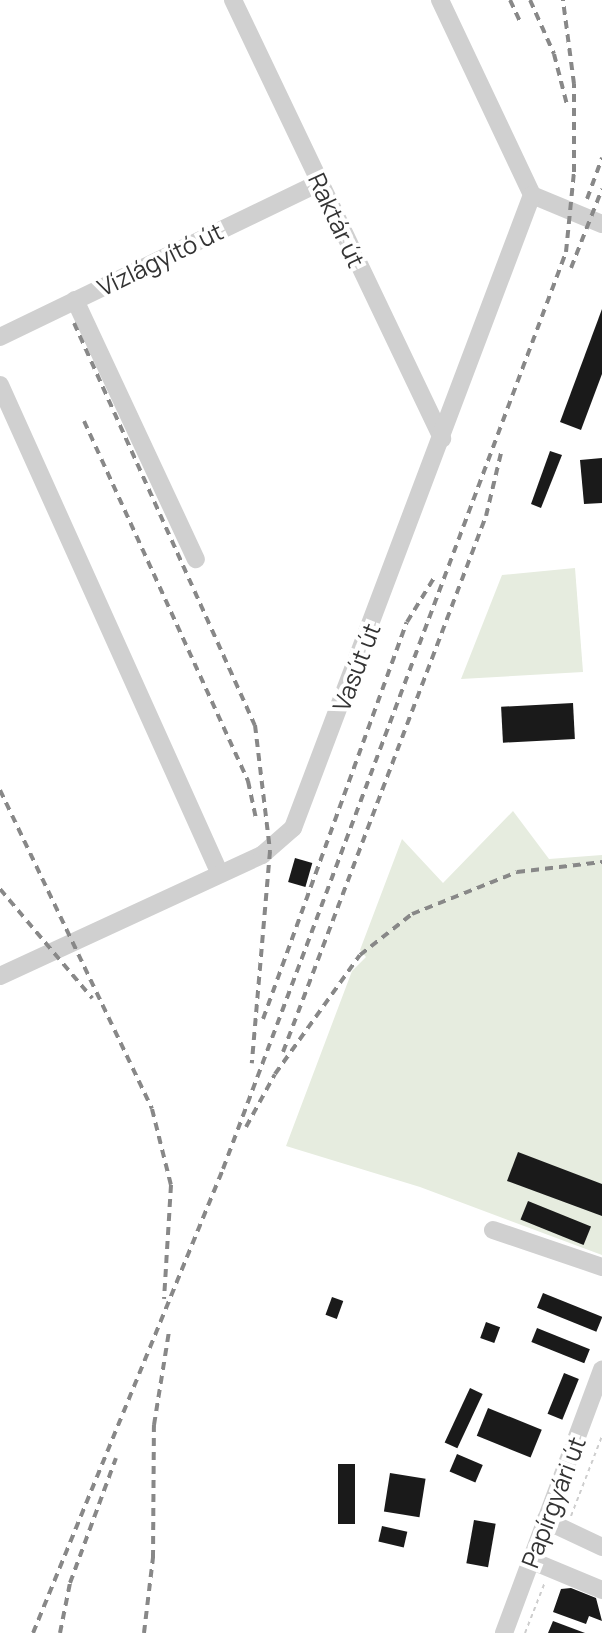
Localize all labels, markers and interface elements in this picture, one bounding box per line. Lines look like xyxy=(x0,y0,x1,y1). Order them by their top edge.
street label: Raktár út xyxy=(303,168,371,272)
street label: Vízlágyító út xyxy=(93,216,227,302)
street label: Vasút út xyxy=(326,619,386,715)
street label: Papírgyári út xyxy=(515,1432,591,1572)

